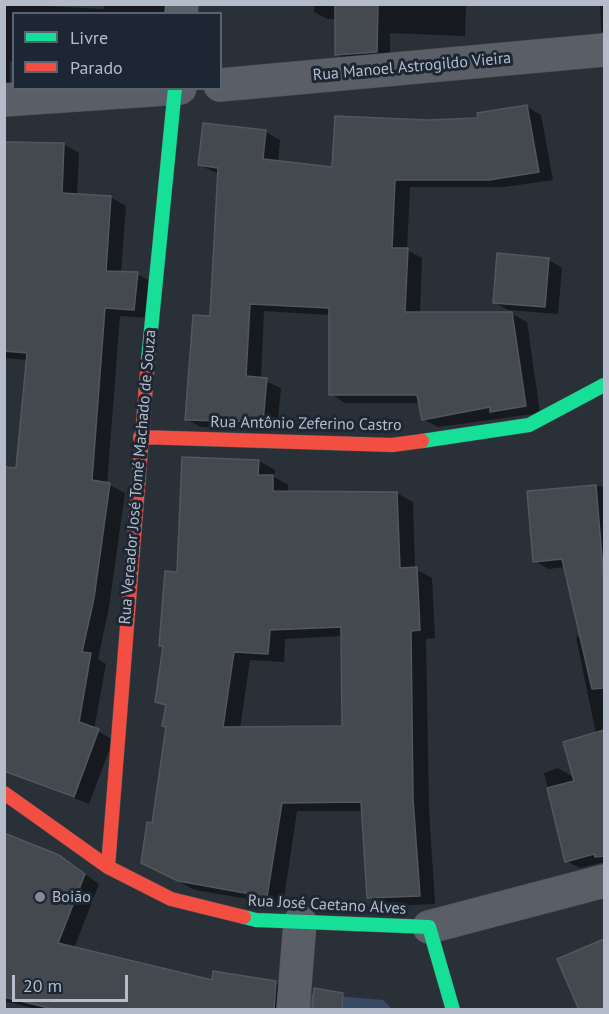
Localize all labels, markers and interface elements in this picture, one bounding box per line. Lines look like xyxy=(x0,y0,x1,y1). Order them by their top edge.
legend xyxy=(12,12,222,90)
text: Livre xyxy=(70,26,108,49)
street label: Rua Manoel Astrogildo Vieira xyxy=(312,49,512,85)
text: Parado xyxy=(70,56,123,79)
street label: Rua Vereador José Tomé Machado de Souza xyxy=(116,329,160,625)
street label: Rua Antônio Zeferino Castro xyxy=(210,413,402,435)
place label: Boião xyxy=(52,887,91,907)
marker: Boião xyxy=(33,890,47,904)
street label: Rua José Caetano Alves xyxy=(247,891,407,919)
scale bar xyxy=(15,963,130,1001)
text: 20 m xyxy=(23,974,62,997)

